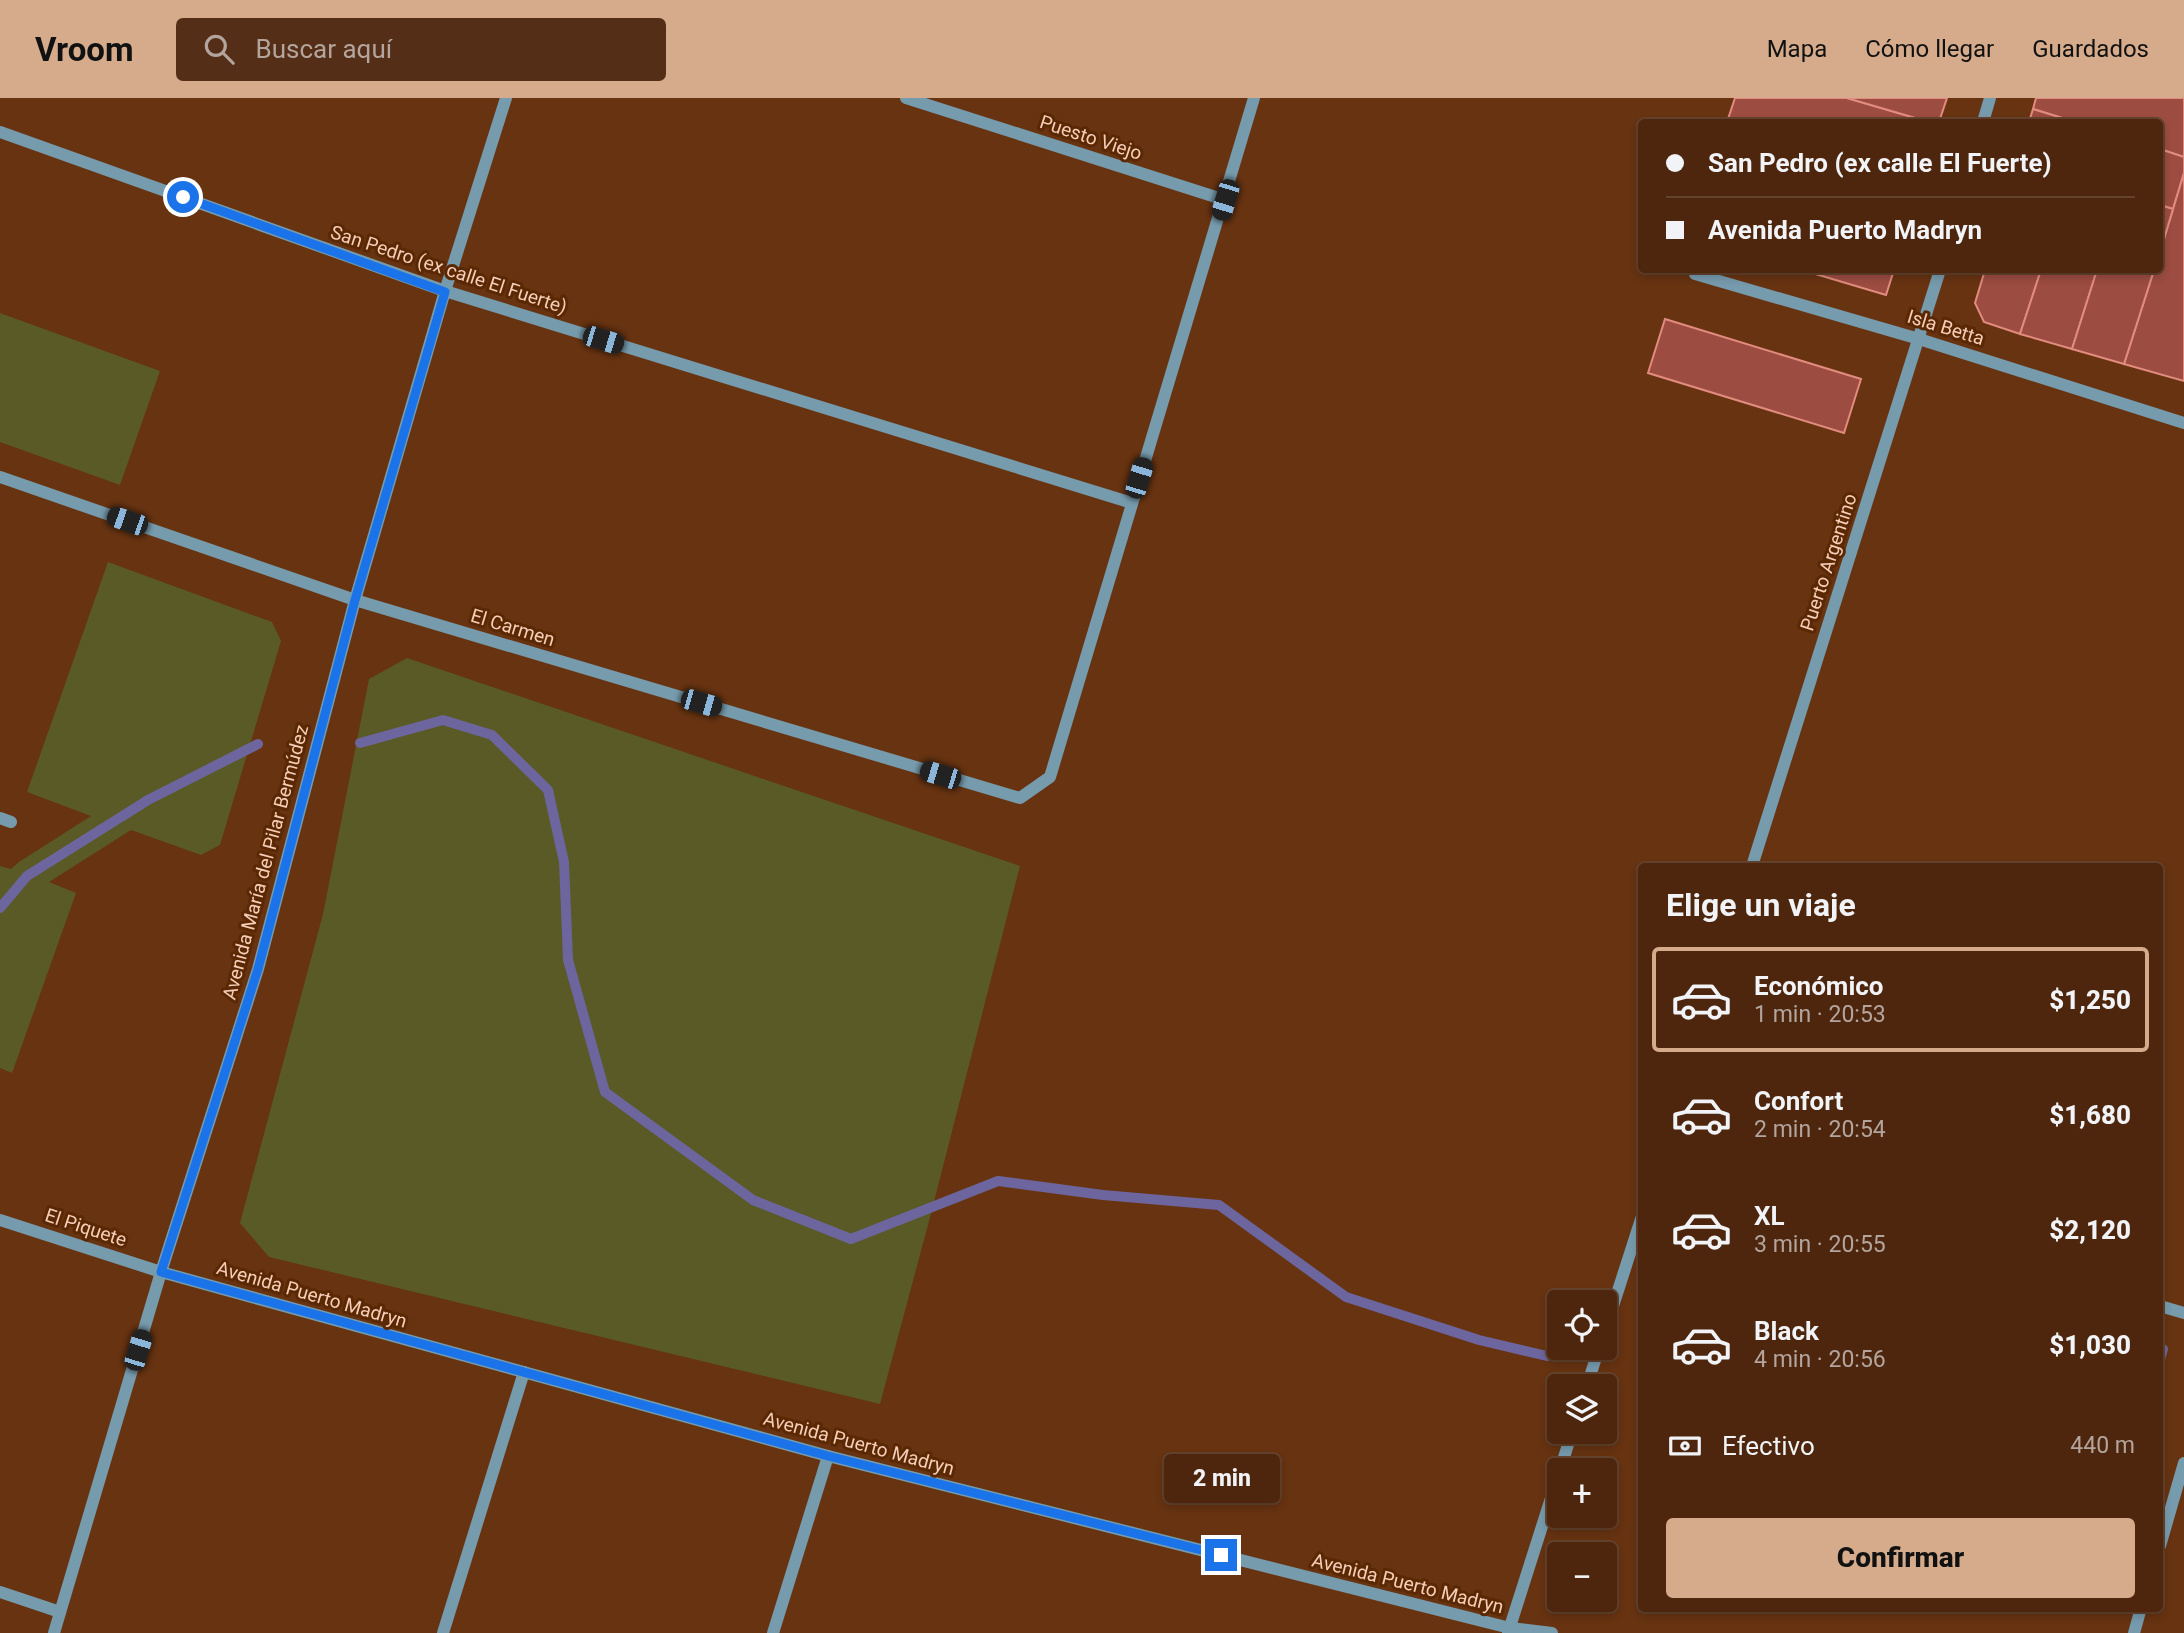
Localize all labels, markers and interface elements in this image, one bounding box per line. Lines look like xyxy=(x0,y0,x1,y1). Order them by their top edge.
search box xyxy=(176,18,666,81)
text: Vroom xyxy=(35,30,134,69)
icon: search xyxy=(200,30,238,68)
text: Buscar aquí xyxy=(256,34,392,64)
text: Mapa xyxy=(1767,35,1827,63)
text: Cómo llegar xyxy=(1865,35,1994,63)
text: Guardados xyxy=(2032,35,2149,63)
street label: Puesto Viejo xyxy=(1037,110,1145,165)
text: San Pedro (ex calle El Fuerte) xyxy=(1708,148,2052,178)
car xyxy=(1209,177,1242,223)
route start xyxy=(167,181,199,213)
text: Avenida Puerto Madryn xyxy=(1708,215,1982,245)
street label: San Pedro (ex calle El Fuerte) xyxy=(328,220,570,319)
street label: Isla Betta xyxy=(1905,305,1987,350)
car xyxy=(580,324,627,356)
car xyxy=(1123,455,1156,501)
street label: Puerto Argentino xyxy=(1795,491,1862,634)
car xyxy=(104,504,151,538)
street label: El Carmen xyxy=(468,604,558,651)
car xyxy=(678,687,725,719)
street label: Avenida María del Pilar Bermúdez xyxy=(218,722,313,1002)
car xyxy=(917,759,964,791)
text: Elige un viaje xyxy=(1666,886,1856,924)
icon: car xyxy=(1670,968,1733,1031)
text: Económico xyxy=(1754,971,1883,1001)
text: $1,250 xyxy=(2049,985,2131,1015)
text: 1 min · 20:53 xyxy=(1754,1001,1886,1028)
icon: car xyxy=(1670,1083,1733,1146)
text: Confort xyxy=(1754,1086,1843,1116)
text: $1,680 xyxy=(2049,1100,2131,1130)
text: 2 min · 20:54 xyxy=(1754,1116,1886,1143)
icon: car xyxy=(1670,1198,1733,1261)
text: XL xyxy=(1754,1201,1785,1231)
street label: El Piquete xyxy=(42,1203,130,1251)
text: $2,120 xyxy=(2049,1215,2131,1245)
text: 3 min · 20:55 xyxy=(1754,1231,1886,1258)
street label: Avenida Puerto Madryn xyxy=(214,1256,410,1333)
map controls xyxy=(1547,1290,1617,1612)
button: locate xyxy=(1547,1290,1617,1360)
icon: car xyxy=(1670,1313,1733,1376)
text: Black xyxy=(1754,1316,1819,1346)
car xyxy=(122,1327,155,1373)
text: $1,030 xyxy=(2049,1330,2131,1360)
text: 4 min · 20:56 xyxy=(1754,1346,1886,1373)
button: layers xyxy=(1547,1374,1617,1444)
street label: Avenida Puerto Madryn xyxy=(761,1407,957,1480)
icon: cash xyxy=(1666,1427,1704,1465)
text: Efectivo xyxy=(1722,1431,1815,1461)
text: 440 m xyxy=(2070,1432,2135,1459)
callout: 2 min xyxy=(1163,1454,1279,1502)
button: + xyxy=(1547,1458,1617,1528)
text: 2 min xyxy=(1193,1465,1251,1492)
button: Confirmar xyxy=(1666,1518,2135,1598)
route end xyxy=(1205,1539,1237,1571)
button: − xyxy=(1547,1542,1617,1612)
street label: Avenida Puerto Madryn xyxy=(1310,1549,1506,1618)

